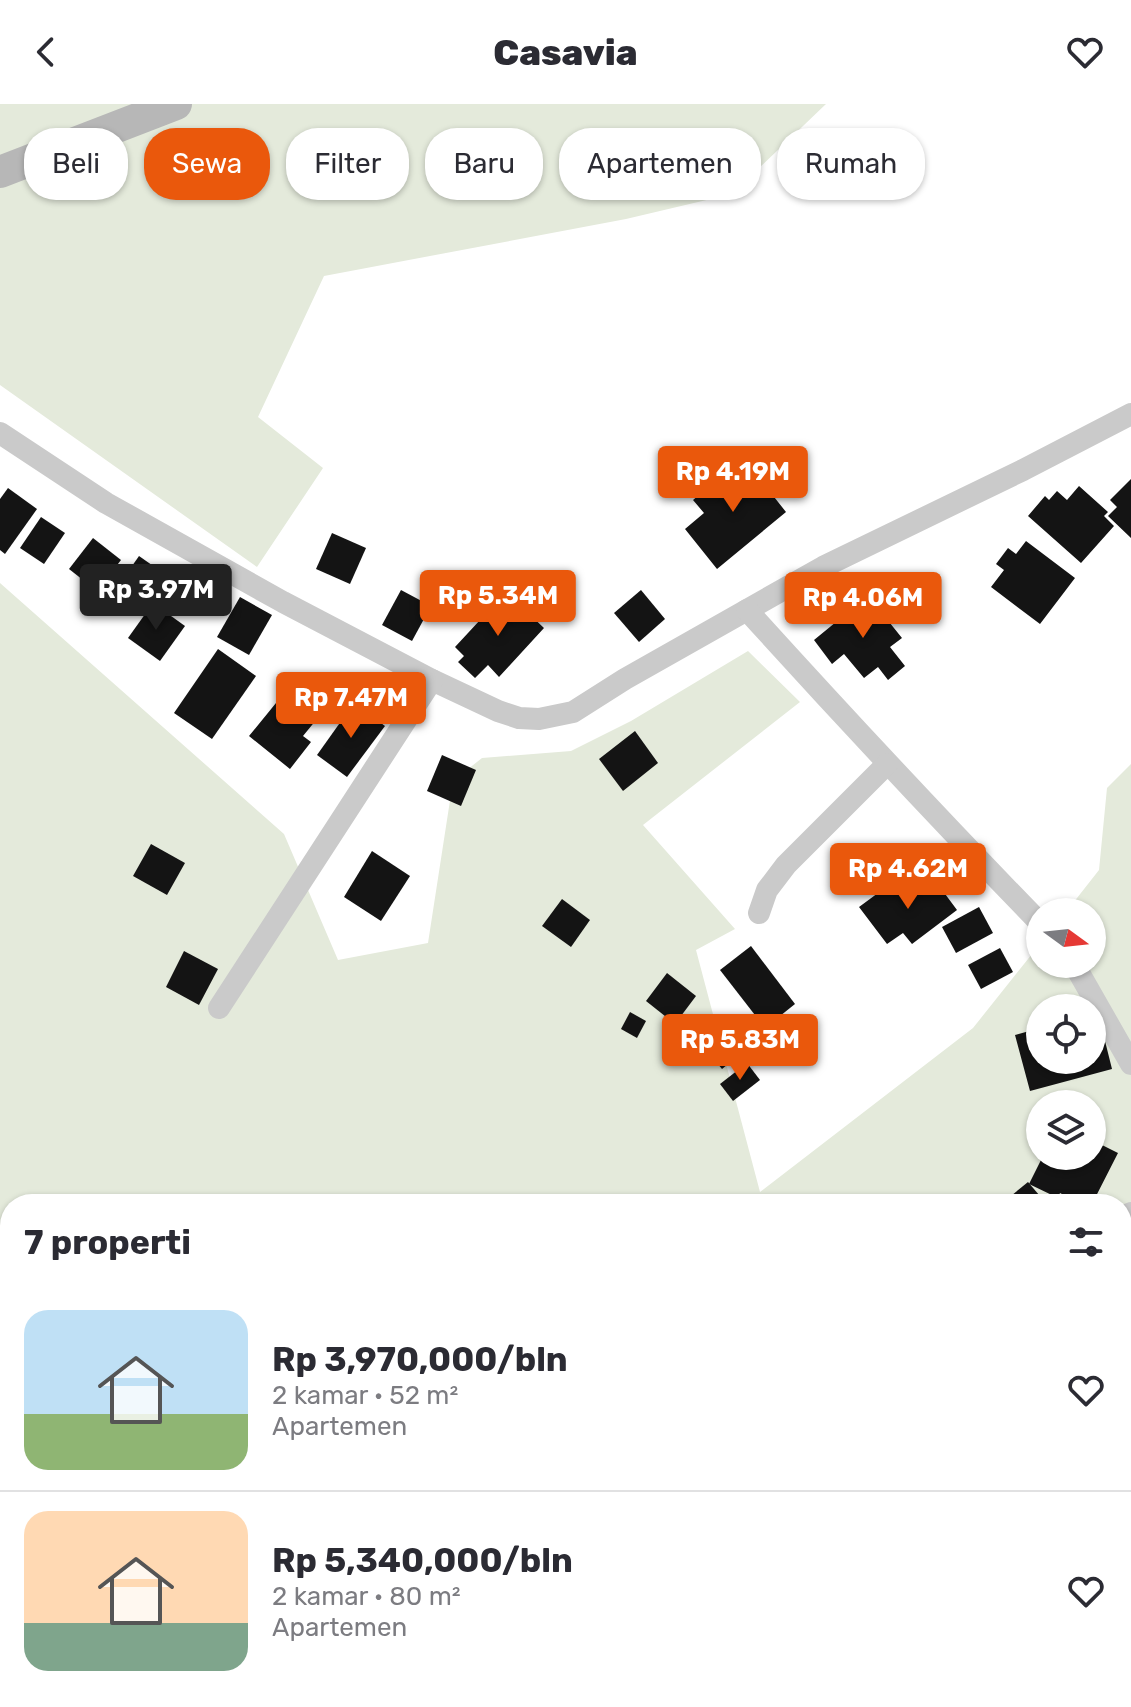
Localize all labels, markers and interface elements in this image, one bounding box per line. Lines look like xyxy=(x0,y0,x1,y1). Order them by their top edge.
icon: back xyxy=(24,30,68,74)
icon: heart xyxy=(1063,30,1107,74)
text: Casavia xyxy=(493,31,638,74)
chip: Beli xyxy=(24,128,128,200)
chip: Sewa xyxy=(144,128,270,200)
chip: Filter xyxy=(286,128,409,200)
chip: Baru xyxy=(425,128,543,200)
chip: Apartemen xyxy=(559,128,761,200)
chip: Rumah xyxy=(777,128,925,200)
pin: Rp 4.19M xyxy=(650,446,816,514)
text: Rp 4.19M xyxy=(676,456,790,487)
pin: Rp 3.97M xyxy=(73,564,239,632)
pin: Rp 5.34M xyxy=(415,570,581,638)
pin: Rp 4.06M xyxy=(780,572,946,640)
text: Rp 3.97M xyxy=(98,574,214,605)
text: Rp 5.34M xyxy=(438,580,558,611)
text: Rp 4.06M xyxy=(803,582,923,613)
pin: Rp 7.47M xyxy=(268,672,434,740)
text: Rp 7.47M xyxy=(294,682,408,713)
pin: Rp 4.62M xyxy=(825,843,991,911)
text: Rp 4.62M xyxy=(848,853,968,884)
north arrow xyxy=(1026,898,1106,978)
map controls xyxy=(1026,898,1106,1170)
button: locate xyxy=(1026,994,1106,1074)
pin: Rp 5.83M xyxy=(657,1014,823,1082)
text: Rp 5.83M xyxy=(680,1024,800,1055)
button: layers xyxy=(1026,1090,1106,1170)
icon: filters xyxy=(1064,1220,1108,1264)
text: 7 properti xyxy=(24,1222,191,1263)
text: Rp 3,970,000/bln xyxy=(272,1339,568,1380)
icon: home xyxy=(88,1342,184,1438)
icon: heart xyxy=(1064,1368,1108,1412)
text: 2 kamar · 52 m² xyxy=(272,1380,458,1411)
text: Apartemen xyxy=(272,1411,407,1442)
text: Rp 5,340,000/bln xyxy=(272,1540,573,1581)
icon: home xyxy=(88,1543,184,1639)
icon: heart xyxy=(1064,1569,1108,1613)
text: 2 kamar · 80 m² xyxy=(272,1581,461,1612)
text: Apartemen xyxy=(272,1612,407,1643)

